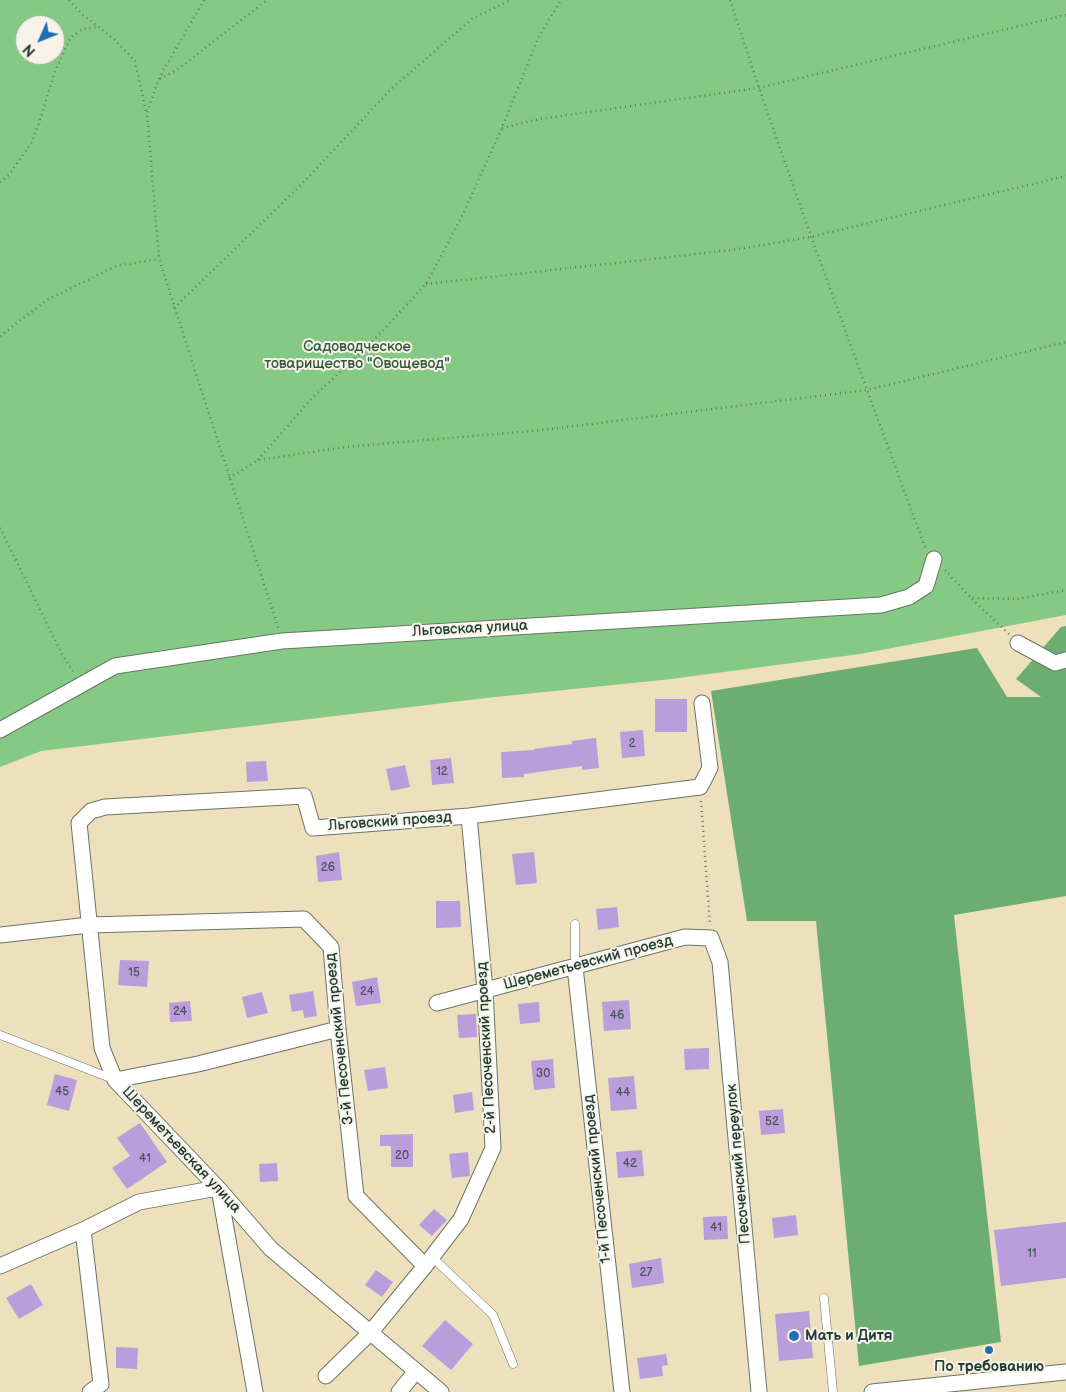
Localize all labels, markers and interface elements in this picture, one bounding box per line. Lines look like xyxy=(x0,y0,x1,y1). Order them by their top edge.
north arrow xyxy=(15,15,65,65)
text: N xyxy=(20,40,39,60)
park label: Садоводческое товарищество "Овощевод" xyxy=(264,338,450,373)
street label: Льговская улица xyxy=(412,617,528,641)
house number: 2 xyxy=(628,737,636,751)
house number: 12 xyxy=(436,765,448,779)
street label: Льговский проезд xyxy=(327,809,453,835)
house number: 26 xyxy=(321,861,335,875)
street label: Шереметьевский проезд xyxy=(501,932,675,994)
street label: 3-й Песоченский проезд xyxy=(322,952,358,1126)
street label: 2-й Песоченский проезд xyxy=(474,961,500,1135)
house number: 15 xyxy=(128,966,140,980)
house number: 24 xyxy=(360,985,374,999)
house number: 24 xyxy=(173,1005,187,1019)
house number: 46 xyxy=(610,1009,624,1023)
house number: 30 xyxy=(536,1067,550,1081)
street label: Шереметьевская улица xyxy=(118,1083,244,1217)
street label: Песоченский переулок xyxy=(723,1083,755,1245)
house number: 45 xyxy=(55,1085,69,1099)
house number: 44 xyxy=(616,1086,630,1100)
street label: 1-й Песоченский проезд xyxy=(580,1094,616,1264)
house number: 52 xyxy=(765,1115,779,1129)
house number: 20 xyxy=(395,1149,409,1163)
house number: 41 xyxy=(139,1152,151,1166)
house number: 42 xyxy=(623,1157,637,1171)
house number: 41 xyxy=(710,1221,722,1235)
house number: 11 xyxy=(1027,1247,1037,1261)
house number: 27 xyxy=(640,1266,652,1280)
place label: Мать и Дитя xyxy=(805,1327,892,1345)
marker: Мать и Дитя xyxy=(787,1329,801,1343)
marker: По требованию xyxy=(983,1344,995,1356)
place label: По требованию xyxy=(934,1358,1044,1376)

